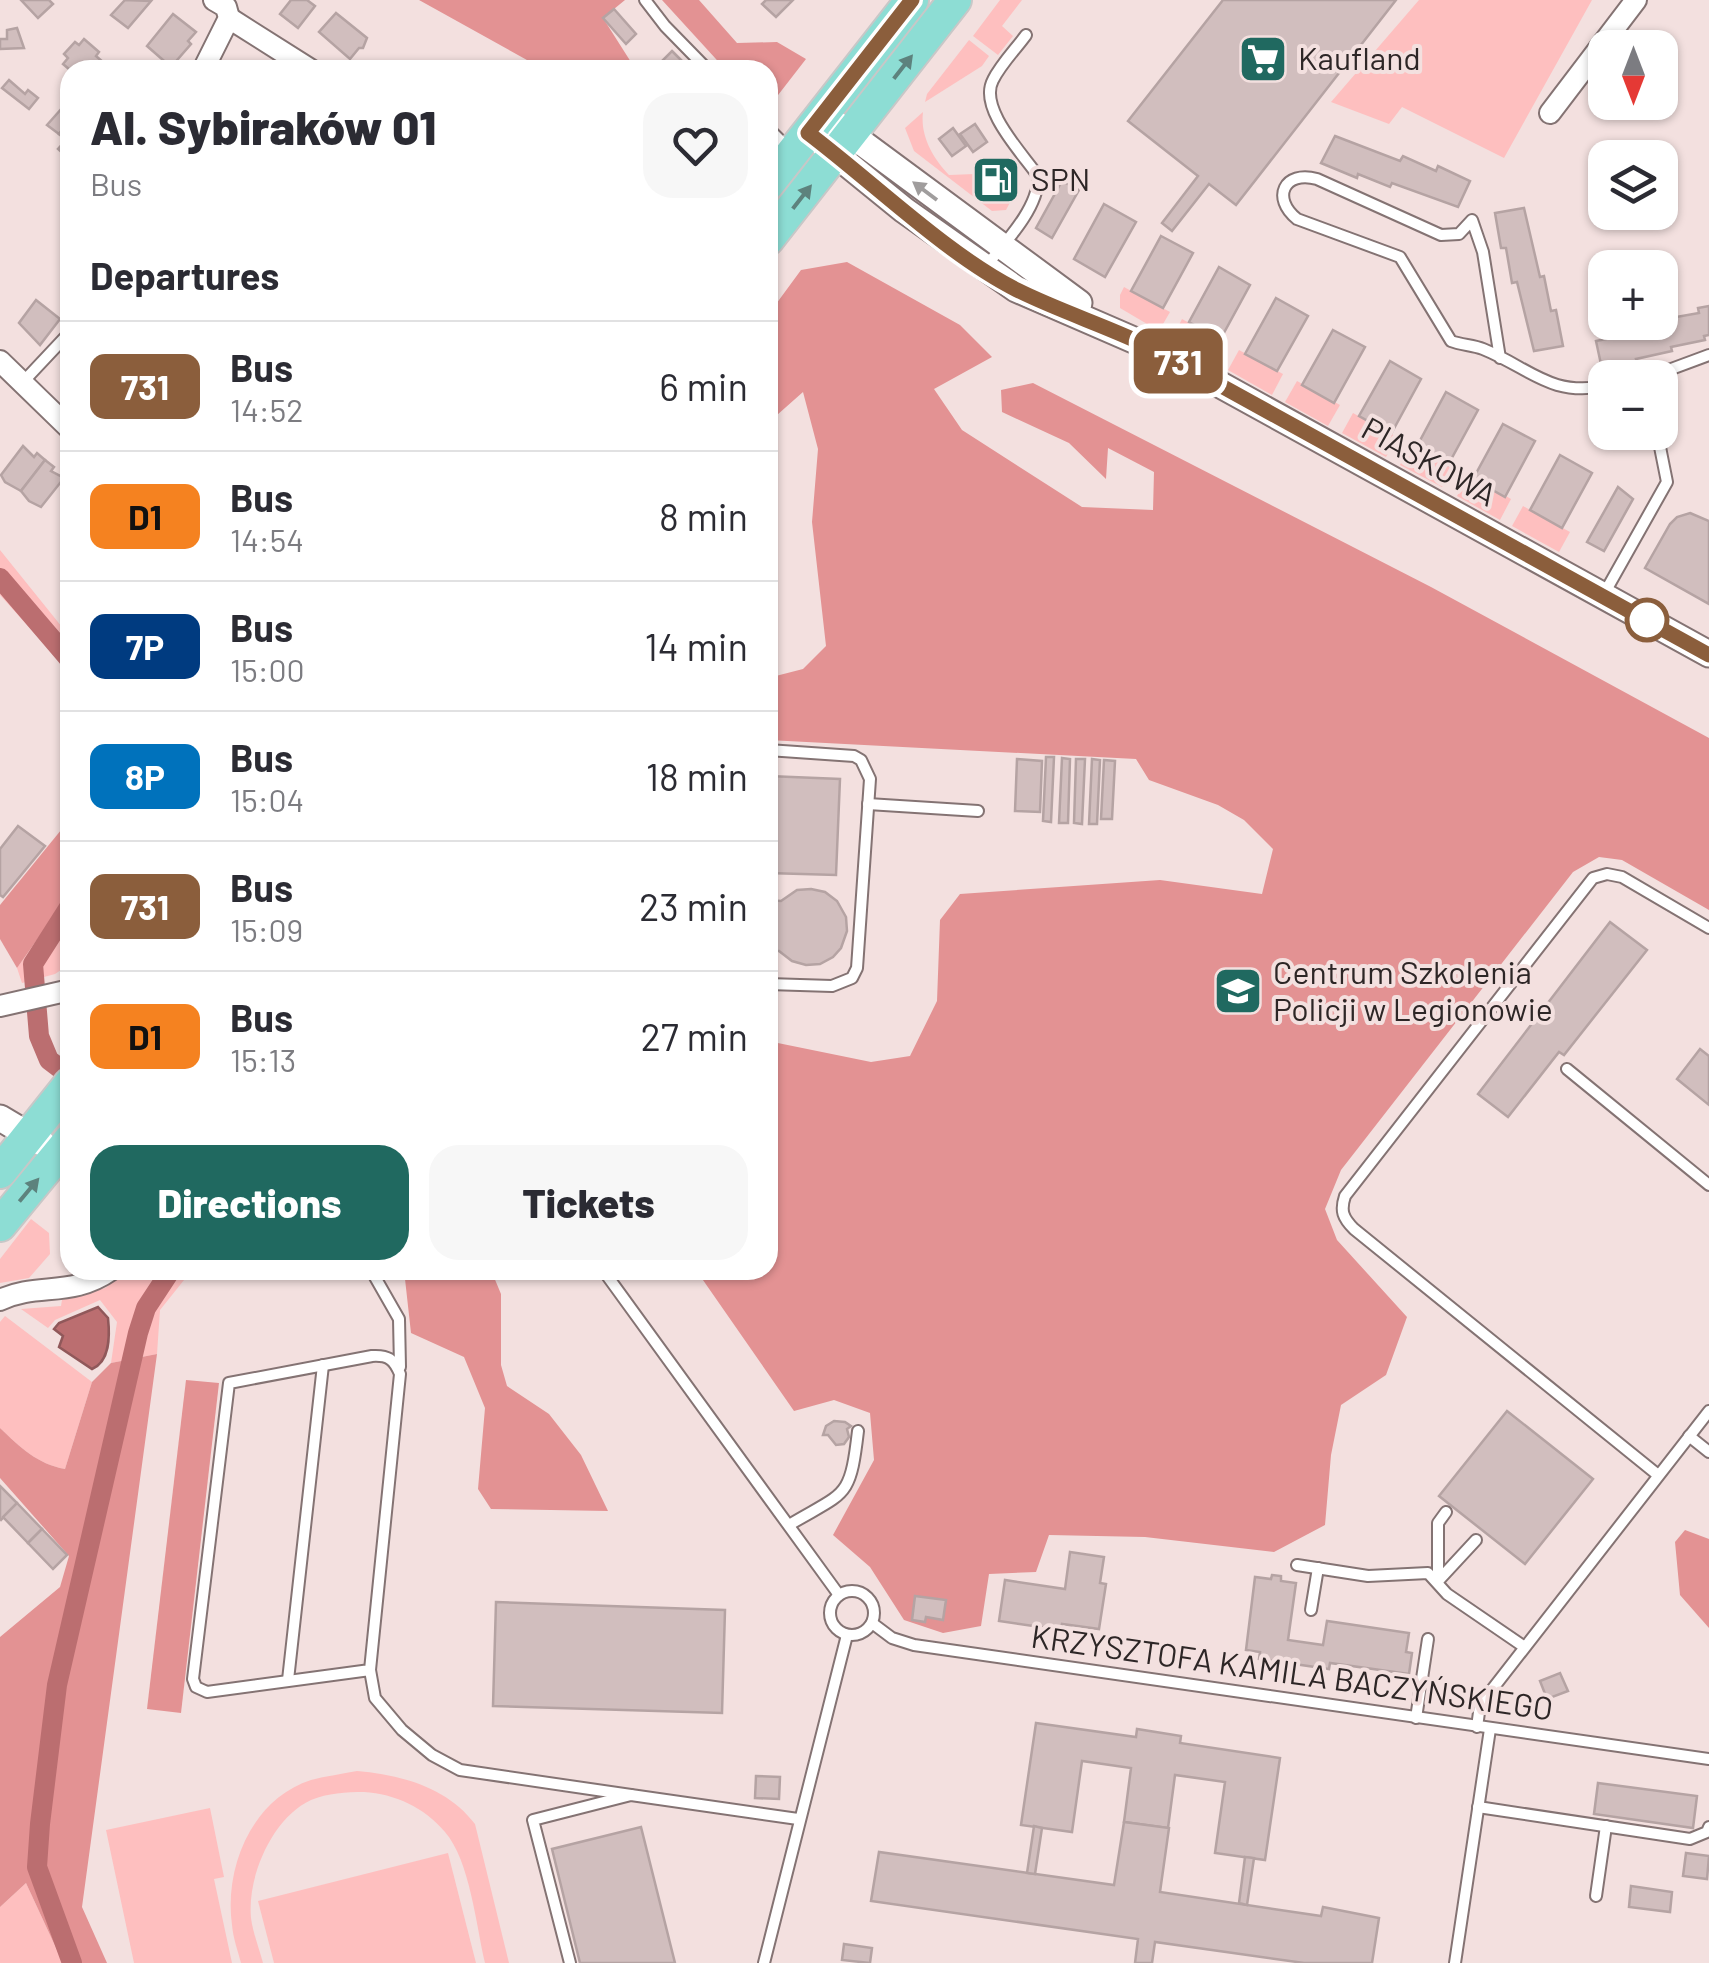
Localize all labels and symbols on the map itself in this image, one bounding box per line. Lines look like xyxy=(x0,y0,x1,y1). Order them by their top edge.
north arrow xyxy=(1588,30,1678,120)
supermarket icon: Kaufland xyxy=(1237,33,1289,85)
place label: Kaufland xyxy=(1298,38,1421,76)
one-way arrow xyxy=(892,55,913,80)
fuel station icon: SPN xyxy=(970,154,1022,206)
place label: SPN xyxy=(1031,159,1090,197)
one-way arrow xyxy=(912,182,938,202)
one-way arrow xyxy=(791,184,812,210)
line badge: 731 xyxy=(1120,328,1236,394)
street label: PIASKOWA xyxy=(1356,408,1504,513)
unlabelled marker xyxy=(1626,599,1668,641)
place label: Centrum Szkolenia Policji w Legionowie xyxy=(1273,952,1553,1027)
school or university icon: Centrum Szkolenia Policji w Legionowie xyxy=(1212,965,1264,1017)
one-way arrow xyxy=(17,1177,39,1202)
street label: KRZYSZTOFA KAMILA BACZYŃSKIEGO xyxy=(1029,1616,1556,1726)

